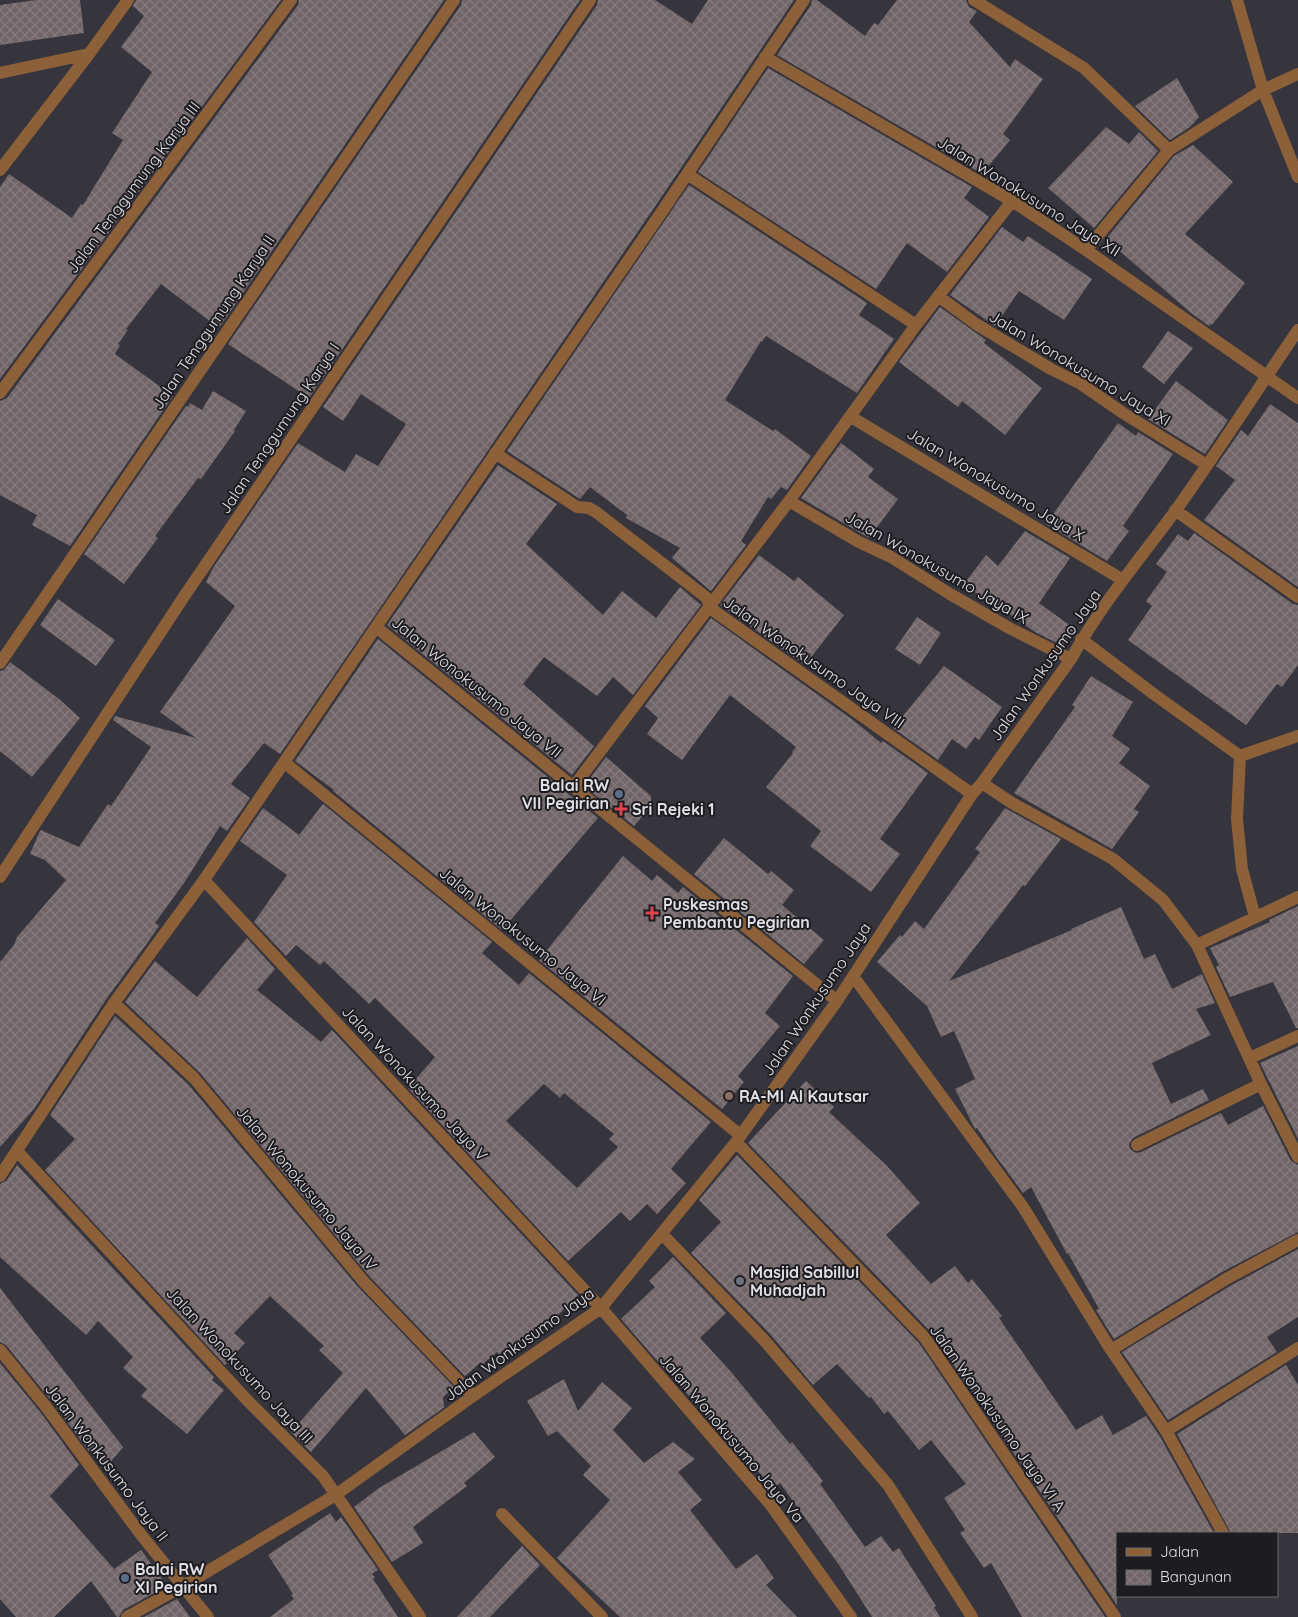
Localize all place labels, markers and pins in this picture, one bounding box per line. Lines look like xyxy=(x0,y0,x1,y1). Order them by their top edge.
place label: Balai RW VII Pegirian xyxy=(522,775,609,813)
marker: Balai RW VII Pegirian xyxy=(613,788,625,800)
place label: Sri Rejeki 1 xyxy=(632,799,715,819)
marker: Sri Rejeki 1 xyxy=(614,802,628,816)
place label: Puskesmas Pembantu Pegirian xyxy=(663,894,810,932)
marker: Puskesmas Pembantu Pegirian xyxy=(645,906,659,920)
place label: RA-MI Al Kautsar xyxy=(739,1086,869,1106)
marker: RA-MI Al Kautsar xyxy=(723,1090,735,1102)
place label: Masjid Sabillul Muhadjah xyxy=(750,1262,859,1300)
marker: Masjid Sabillul Muhadjah xyxy=(734,1275,746,1287)
place label: Balai RW XI Pegirian xyxy=(135,1559,218,1597)
marker: Balai RW XI Pegirian xyxy=(119,1572,131,1584)

